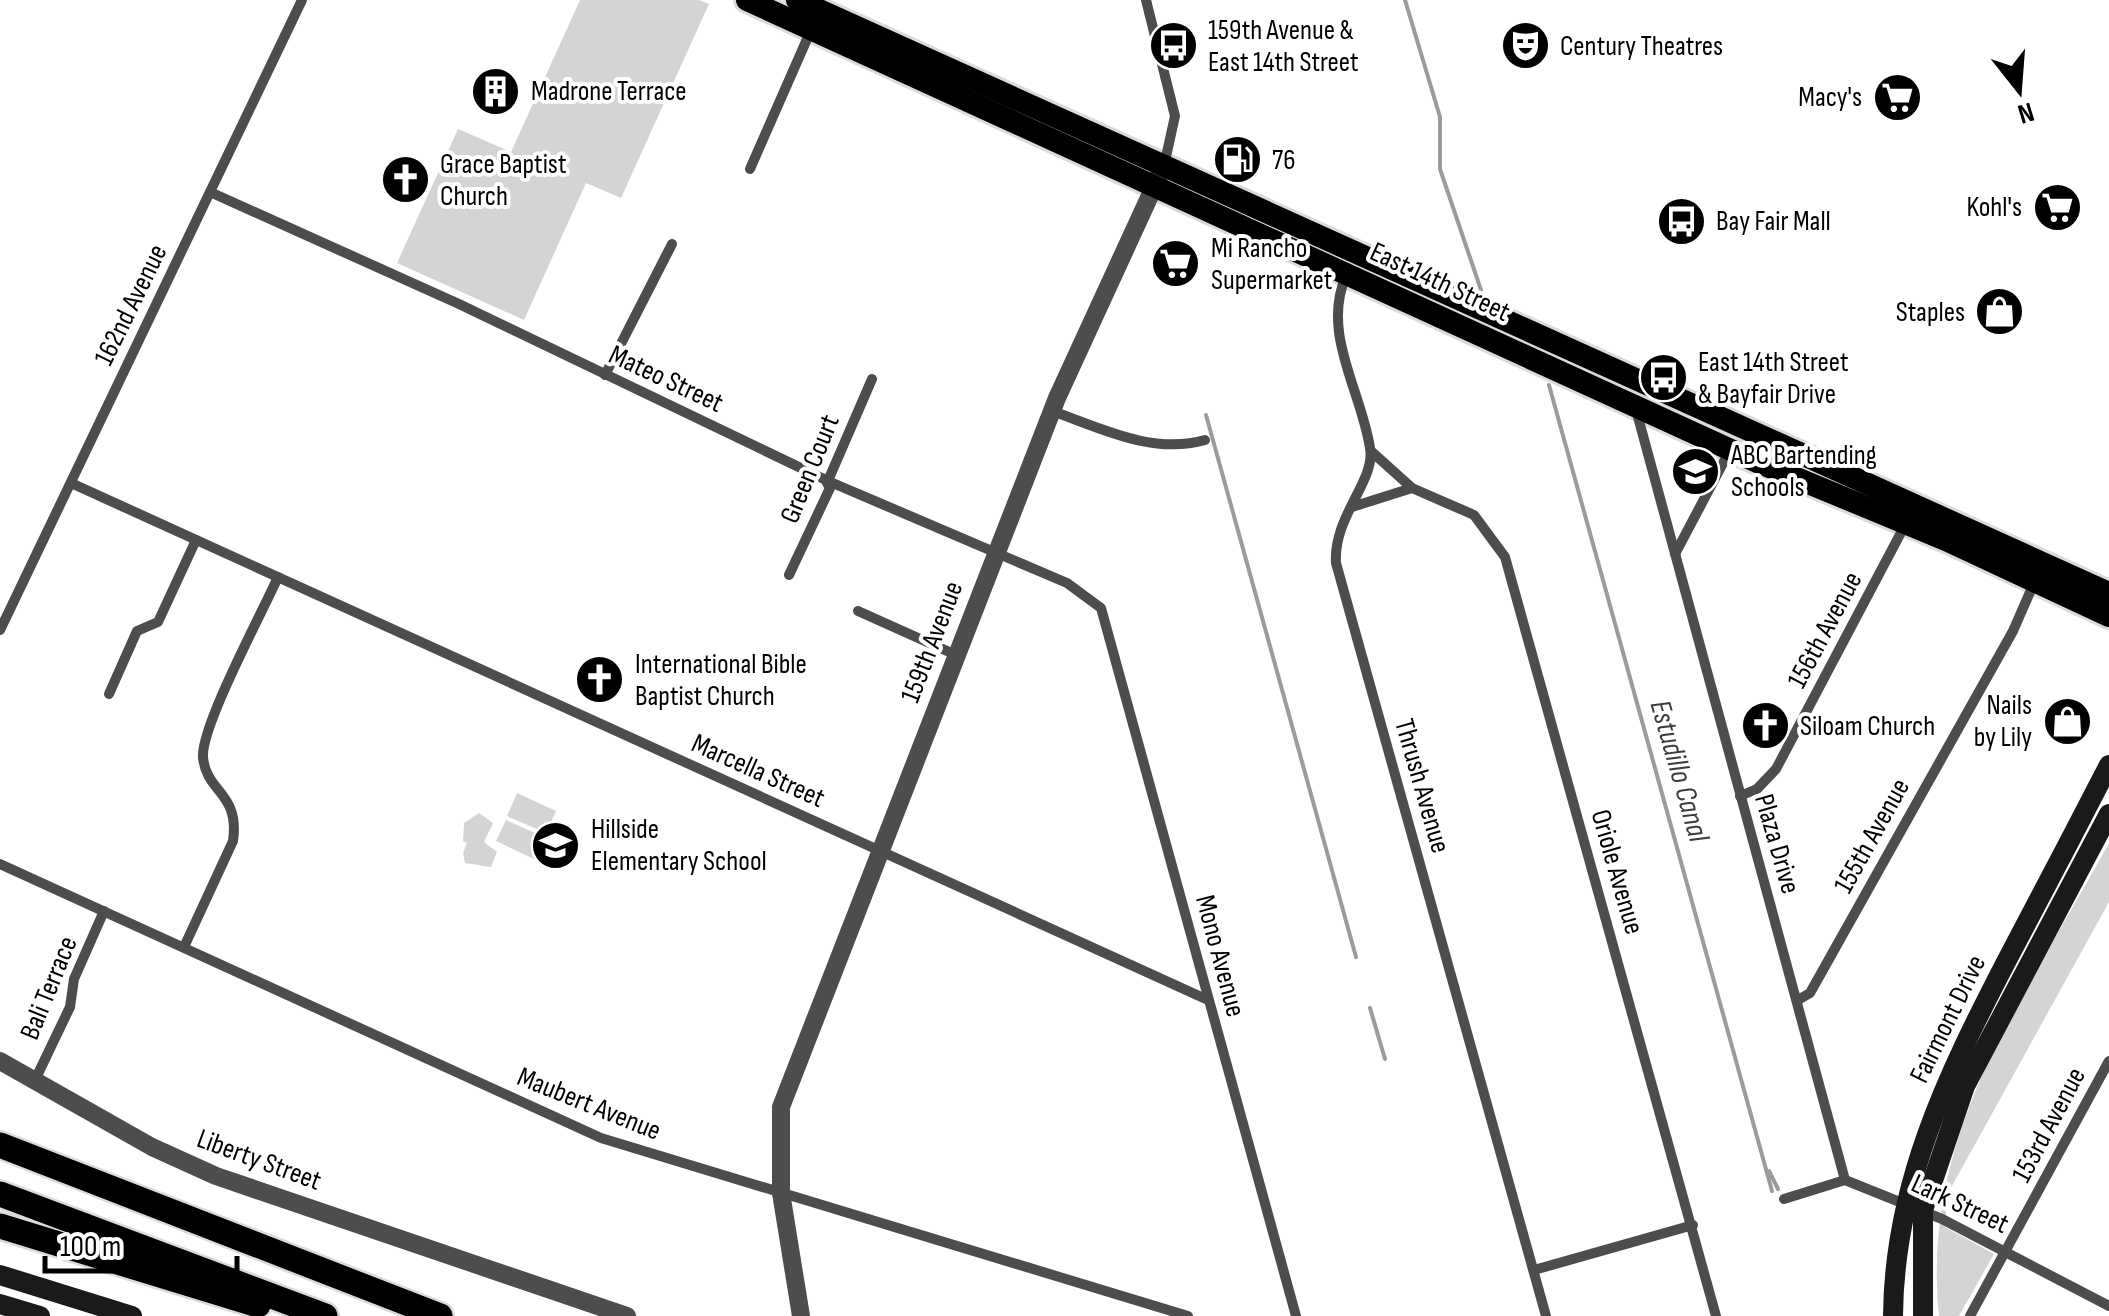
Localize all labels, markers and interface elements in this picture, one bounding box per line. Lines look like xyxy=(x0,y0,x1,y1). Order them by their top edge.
place label: 159th Avenue & East 14th Street xyxy=(1208,14,1359,79)
bus stop icon: 159th Avenue & East 14th Street xyxy=(1147,20,1199,72)
theatre icon: Century Theatres xyxy=(1499,20,1551,72)
place label: Century Theatres xyxy=(1560,30,1723,63)
north arrow xyxy=(1969,40,2069,140)
building icon: Madrone Terrace xyxy=(470,65,522,117)
supermarket icon: Macy's xyxy=(1871,71,1923,123)
place label: Madrone Terrace xyxy=(531,75,687,108)
place label: Macy's xyxy=(1798,81,1862,114)
text: N xyxy=(2014,95,2038,130)
fuel station icon: 76 xyxy=(1211,134,1263,186)
place label: 76 xyxy=(1272,144,1295,177)
place label: Grace Baptist Church xyxy=(440,148,566,213)
church icon: Grace Baptist Church xyxy=(379,154,431,206)
supermarket icon: Kohl's xyxy=(2031,181,2083,233)
place label: Kohl's xyxy=(1967,191,2022,224)
bus stop icon: Bay Fair Mall xyxy=(1655,195,1707,247)
place label: Bay Fair Mall xyxy=(1716,205,1831,238)
place label: Mi Rancho Supermarket xyxy=(1211,232,1332,297)
street label: East 14th Street xyxy=(1365,235,1515,329)
supermarket icon: Mi Rancho Supermarket xyxy=(1150,238,1202,290)
street label: 162nd Avenue xyxy=(88,239,174,371)
shop icon: Staples xyxy=(1974,286,2026,338)
place label: Staples xyxy=(1896,296,1965,329)
street label: Mateo Street xyxy=(604,338,728,420)
place label: East 14th Street & Bayfair Drive xyxy=(1698,346,1849,411)
bus stop icon: East 14th Street & Bayfair Drive xyxy=(1637,352,1689,404)
street label: Green Court xyxy=(773,410,847,528)
place label: ABC Bartending Schools xyxy=(1730,439,1877,504)
school or university icon: ABC Bartending Schools xyxy=(1670,445,1722,497)
street label: 156th Avenue xyxy=(1781,566,1869,694)
street label: 159th Avenue xyxy=(894,577,970,707)
place label: International Bible Baptist Church xyxy=(635,648,807,713)
church icon: International Bible Baptist Church xyxy=(574,654,626,706)
place label: Nails by Lily xyxy=(1974,689,2032,754)
shop icon: Nails by Lily xyxy=(2041,695,2093,747)
water label: Estudillo Canal xyxy=(1642,696,1717,847)
church icon: Siloam Church xyxy=(1739,700,1791,752)
place label: Siloam Church xyxy=(1800,710,1935,743)
street label: Thrush Avenue xyxy=(1387,715,1457,857)
street label: Marcella Street xyxy=(686,727,830,815)
street label: 155th Avenue xyxy=(1827,773,1917,899)
street label: Plaza Drive xyxy=(1747,790,1807,898)
street label: Oriole Avenue xyxy=(1583,806,1651,938)
place label: Hillside Elementary School xyxy=(591,813,767,878)
school or university icon: Hillside Elementary School xyxy=(530,819,582,871)
street label: Mono Avenue xyxy=(1188,891,1252,1021)
street label: Bali Terrace xyxy=(13,932,85,1044)
street label: Fairmont Drive xyxy=(1903,950,1993,1088)
street label: Maubert Avenue xyxy=(512,1060,666,1148)
street label: 153rd Avenue xyxy=(2005,1062,2093,1188)
street label: Liberty Street xyxy=(192,1122,326,1198)
street label: Lark Street xyxy=(1906,1167,2014,1241)
scale bar xyxy=(45,1211,238,1273)
text: 100 m xyxy=(60,1229,121,1265)

